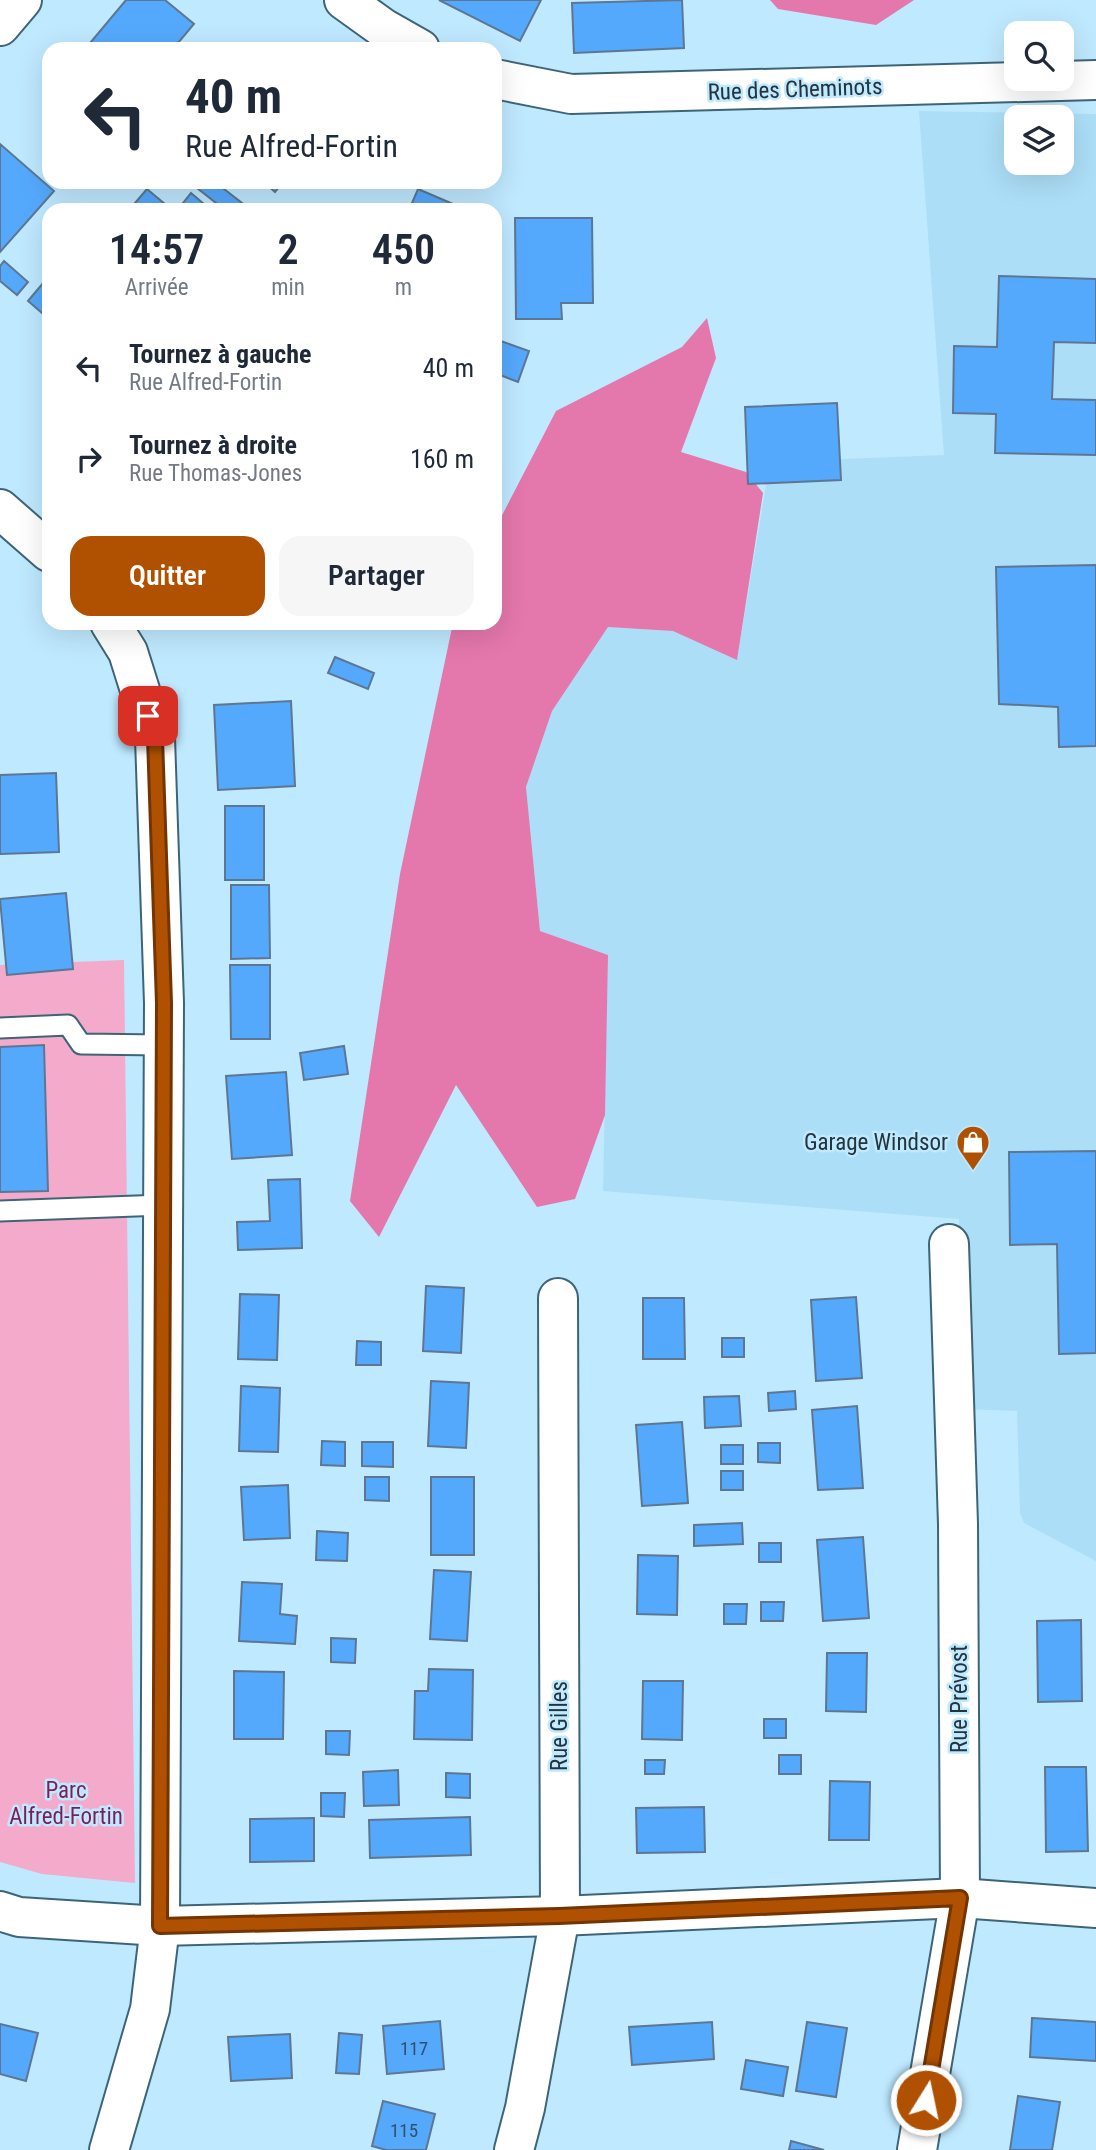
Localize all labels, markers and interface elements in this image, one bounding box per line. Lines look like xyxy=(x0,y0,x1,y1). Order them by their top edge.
map controls xyxy=(1004,21,1074,175)
button: search xyxy=(1004,21,1074,91)
text: 40 m xyxy=(185,68,282,125)
icon: left xyxy=(70,70,161,161)
street label: Rue des Cheminots xyxy=(707,73,883,106)
button: layers xyxy=(1004,105,1074,175)
text: Rue Alfred-Fortin xyxy=(185,127,398,165)
text: 14:57 xyxy=(109,225,204,274)
text: 2 xyxy=(278,225,299,274)
text: 450 xyxy=(372,225,435,274)
text: Arrivée xyxy=(125,274,189,301)
text: min xyxy=(271,274,305,301)
text: m xyxy=(395,274,412,301)
text: Tournez à gauche xyxy=(129,339,311,369)
icon: left xyxy=(70,349,108,387)
text: 40 m xyxy=(423,353,474,383)
text: Rue Alfred-Fortin xyxy=(129,369,282,396)
text: Tournez à droite xyxy=(129,430,297,460)
icon: right xyxy=(70,440,108,478)
text: 160 m xyxy=(410,444,474,474)
text: Rue Thomas-Jones xyxy=(129,460,302,487)
button: Quitter xyxy=(70,536,265,616)
button: Partager xyxy=(279,536,474,616)
pin xyxy=(118,686,178,746)
icon: arrive xyxy=(129,697,167,735)
shop icon: Garage Windsor xyxy=(954,1123,992,1172)
place label: Garage Windsor xyxy=(804,1129,948,1156)
street label: Rue Prévost xyxy=(946,1645,973,1753)
street label: Rue Gilles xyxy=(546,1681,573,1771)
park label: Parc Alfred-Fortin xyxy=(9,1777,123,1830)
house number: 117 xyxy=(400,2037,428,2060)
position arrow xyxy=(889,2063,963,2137)
house number: 115 xyxy=(390,2119,418,2142)

